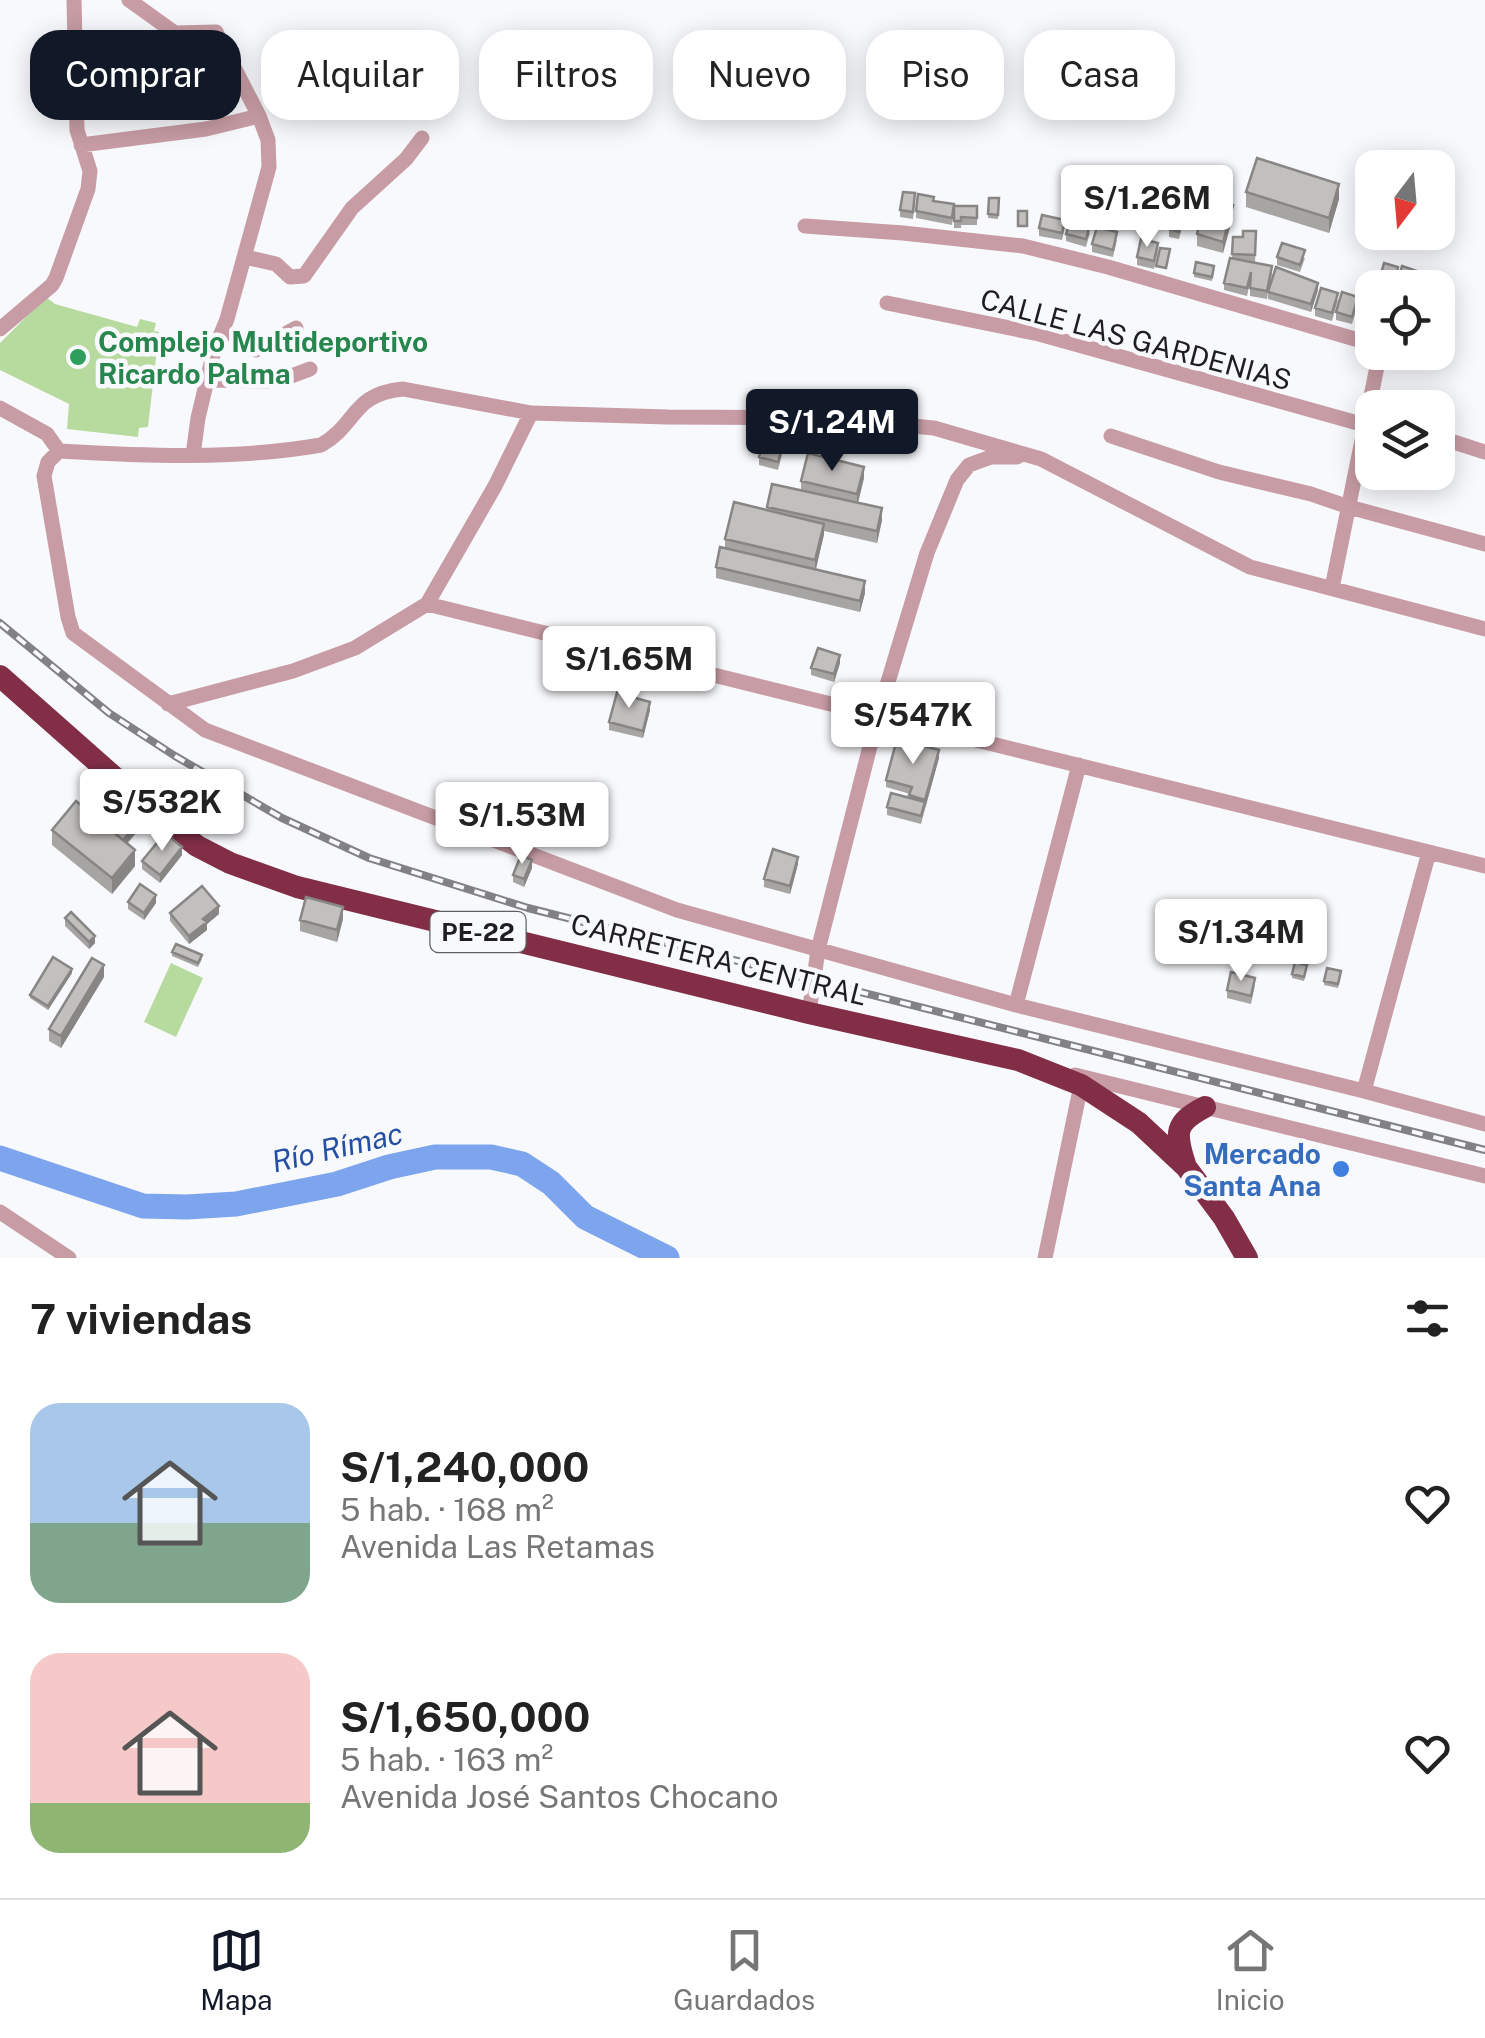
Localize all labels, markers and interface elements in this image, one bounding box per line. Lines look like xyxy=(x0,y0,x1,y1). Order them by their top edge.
chip: Comprar xyxy=(30,30,241,120)
chip: Alquilar xyxy=(261,30,459,120)
chip: Filtros xyxy=(479,30,653,120)
chip: Nuevo xyxy=(673,30,846,120)
chip: Piso xyxy=(866,30,1004,120)
chip: Casa xyxy=(1024,30,1175,120)
north arrow xyxy=(1355,150,1455,250)
map controls xyxy=(1355,150,1455,490)
pin: S/1.26M xyxy=(1055,165,1239,250)
text: S/1.26M xyxy=(1083,179,1211,216)
button: locate xyxy=(1355,270,1455,370)
street label: CALLE LAS GARDENIAS xyxy=(977,282,1295,396)
place label: Complejo Multideportivo Ricardo Palma xyxy=(98,325,428,390)
marker: Complejo Multideportivo Ricardo Palma xyxy=(67,346,89,368)
pin: S/1.24M xyxy=(740,389,924,474)
button: layers xyxy=(1355,390,1455,490)
text: S/1.24M xyxy=(768,403,896,440)
pin: S/1.65M xyxy=(537,626,721,711)
text: S/1.65M xyxy=(565,640,693,677)
pin: S/547K xyxy=(832,682,994,767)
text: S/547K xyxy=(853,696,973,733)
pin: S/532K xyxy=(81,769,243,854)
pin: S/1.53M xyxy=(430,782,614,867)
text: S/532K xyxy=(102,783,222,820)
text: S/1.53M xyxy=(458,796,586,833)
pin: S/1.34M xyxy=(1149,899,1333,984)
street label: CARRETERA CENTRAL xyxy=(567,906,871,1012)
road number: PE-22 xyxy=(430,912,526,952)
text: S/1.34M xyxy=(1177,913,1305,950)
water label: Río Rímac xyxy=(268,1114,406,1180)
place label: Mercado Santa Ana xyxy=(1183,1137,1321,1202)
marker: Mercado Santa Ana xyxy=(1330,1158,1352,1180)
icon: filters xyxy=(1400,1291,1455,1346)
text: 7 viviendas xyxy=(30,1294,252,1343)
text: S/1,240,000 xyxy=(340,1442,589,1491)
icon: home xyxy=(110,1443,230,1563)
icon: heart xyxy=(1400,1476,1455,1531)
text: 5 hab. · 168 m² xyxy=(340,1491,554,1528)
text: Avenida Las Retamas xyxy=(340,1528,655,1565)
text: S/1,650,000 xyxy=(340,1692,590,1741)
icon: home xyxy=(110,1693,230,1813)
icon: heart xyxy=(1400,1726,1455,1781)
text: 5 hab. · 163 m² xyxy=(340,1741,553,1778)
text: Avenida José Santos Chocano xyxy=(340,1778,779,1815)
tab: Mapa xyxy=(200,1923,273,2016)
tab: Guardados xyxy=(673,1923,815,2016)
tab: Inicio xyxy=(1216,1923,1285,2016)

